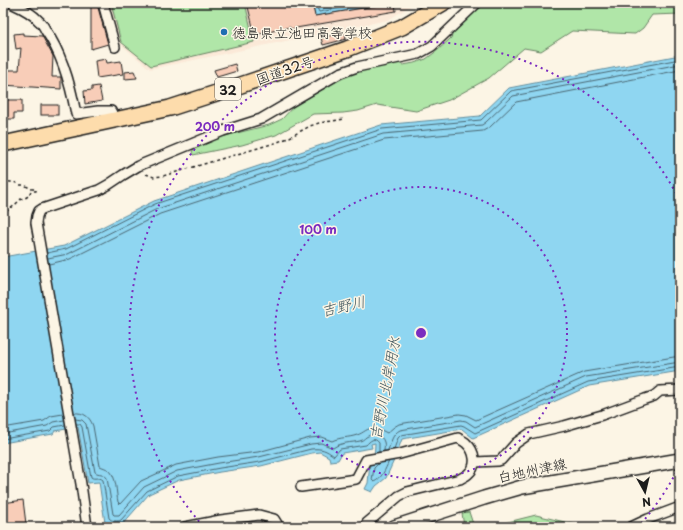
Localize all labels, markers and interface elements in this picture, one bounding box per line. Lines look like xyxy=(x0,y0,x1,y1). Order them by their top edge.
place label: 徳島県立池田高等学校 xyxy=(232,22,372,43)
marker: 徳島県立池田高等学校 xyxy=(219,27,229,37)
street label: 国道32号 xyxy=(253,50,317,90)
road number: 32 xyxy=(215,78,241,100)
text: 200 m xyxy=(195,117,235,135)
text: 100 m xyxy=(299,220,337,238)
water label: 吉野川 xyxy=(318,289,368,321)
centre of rings xyxy=(414,326,428,340)
water label: 吉野川北岸用水 xyxy=(363,334,405,442)
street label: 白地州津線 xyxy=(496,452,568,488)
north arrow xyxy=(625,472,665,512)
text: N xyxy=(641,493,652,511)

